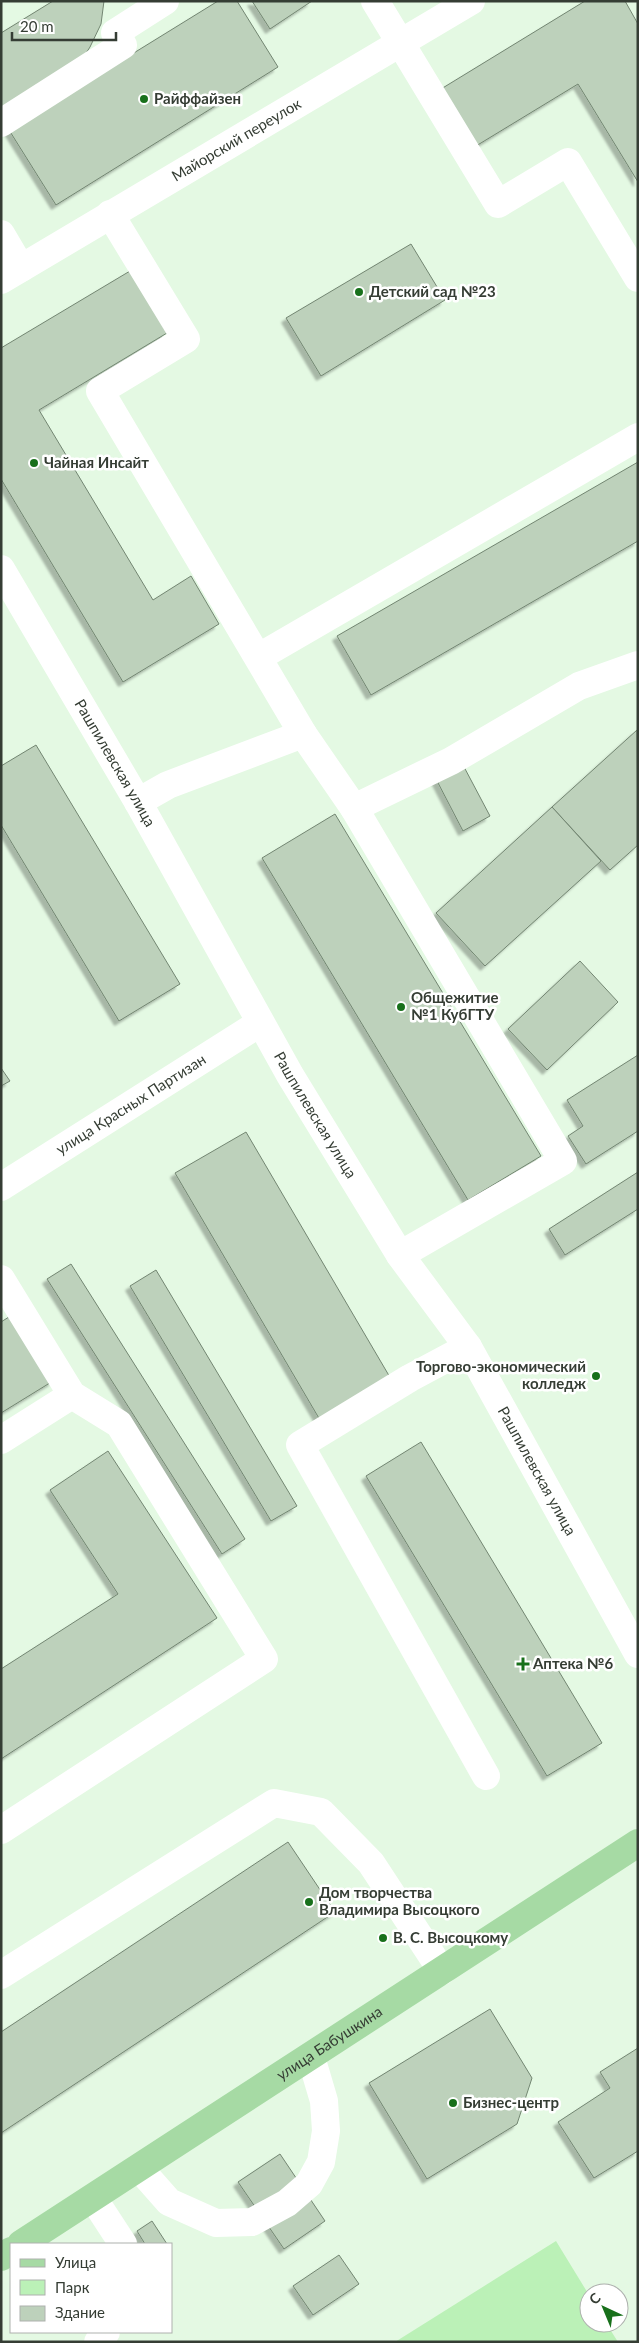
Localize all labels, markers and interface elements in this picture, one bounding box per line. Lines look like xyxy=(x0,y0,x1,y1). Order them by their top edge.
scale bar xyxy=(12,10,116,42)
text: 20 m xyxy=(20,17,54,35)
place label: Райффайзен xyxy=(154,89,241,107)
marker: Райффайзен xyxy=(138,93,150,105)
street label: Майорский переулок xyxy=(168,94,304,185)
place label: Детский сад №23 xyxy=(369,282,496,300)
marker: Детский сад №23 xyxy=(353,286,365,298)
place label: Чайная Инсайт xyxy=(44,453,149,471)
marker: Чайная Инсайт xyxy=(28,457,40,469)
street label: Рашпилевская улица xyxy=(72,696,160,829)
place label: Общежитие №1 КубГТУ xyxy=(411,988,498,1023)
marker: Общежитие №1 КубГТУ xyxy=(395,1001,407,1013)
street label: Рашпилевская улица xyxy=(271,1048,361,1181)
street label: улица Красных Партизан xyxy=(52,1050,209,1158)
place label: Торгово-экономический колледж xyxy=(416,1357,587,1392)
marker: Торгово-экономический колледж xyxy=(590,1370,602,1382)
street label: Рашпилевская улица xyxy=(495,1403,580,1538)
place label: Аптека №6 xyxy=(532,1654,613,1672)
marker: Аптека №6 xyxy=(517,1658,529,1670)
place label: Дом творчества Владимира Высоцкого xyxy=(319,1883,480,1918)
marker: Дом творчества Владимира Высоцкого xyxy=(303,1896,315,1908)
place label: В. С. Высоцкому xyxy=(393,1928,508,1946)
marker: В. С. Высоцкому xyxy=(377,1932,389,1944)
street label: улица Бабушкина xyxy=(273,2002,385,2084)
place label: Бизнес-центр xyxy=(463,2093,559,2111)
marker: Бизнес-центр xyxy=(447,2097,459,2109)
legend xyxy=(10,2243,172,2333)
text: Улица xyxy=(55,2253,96,2271)
text: Парк xyxy=(55,2278,90,2296)
north arrow xyxy=(579,2283,629,2333)
text: С xyxy=(585,2288,604,2308)
text: Здание xyxy=(55,2303,105,2321)

